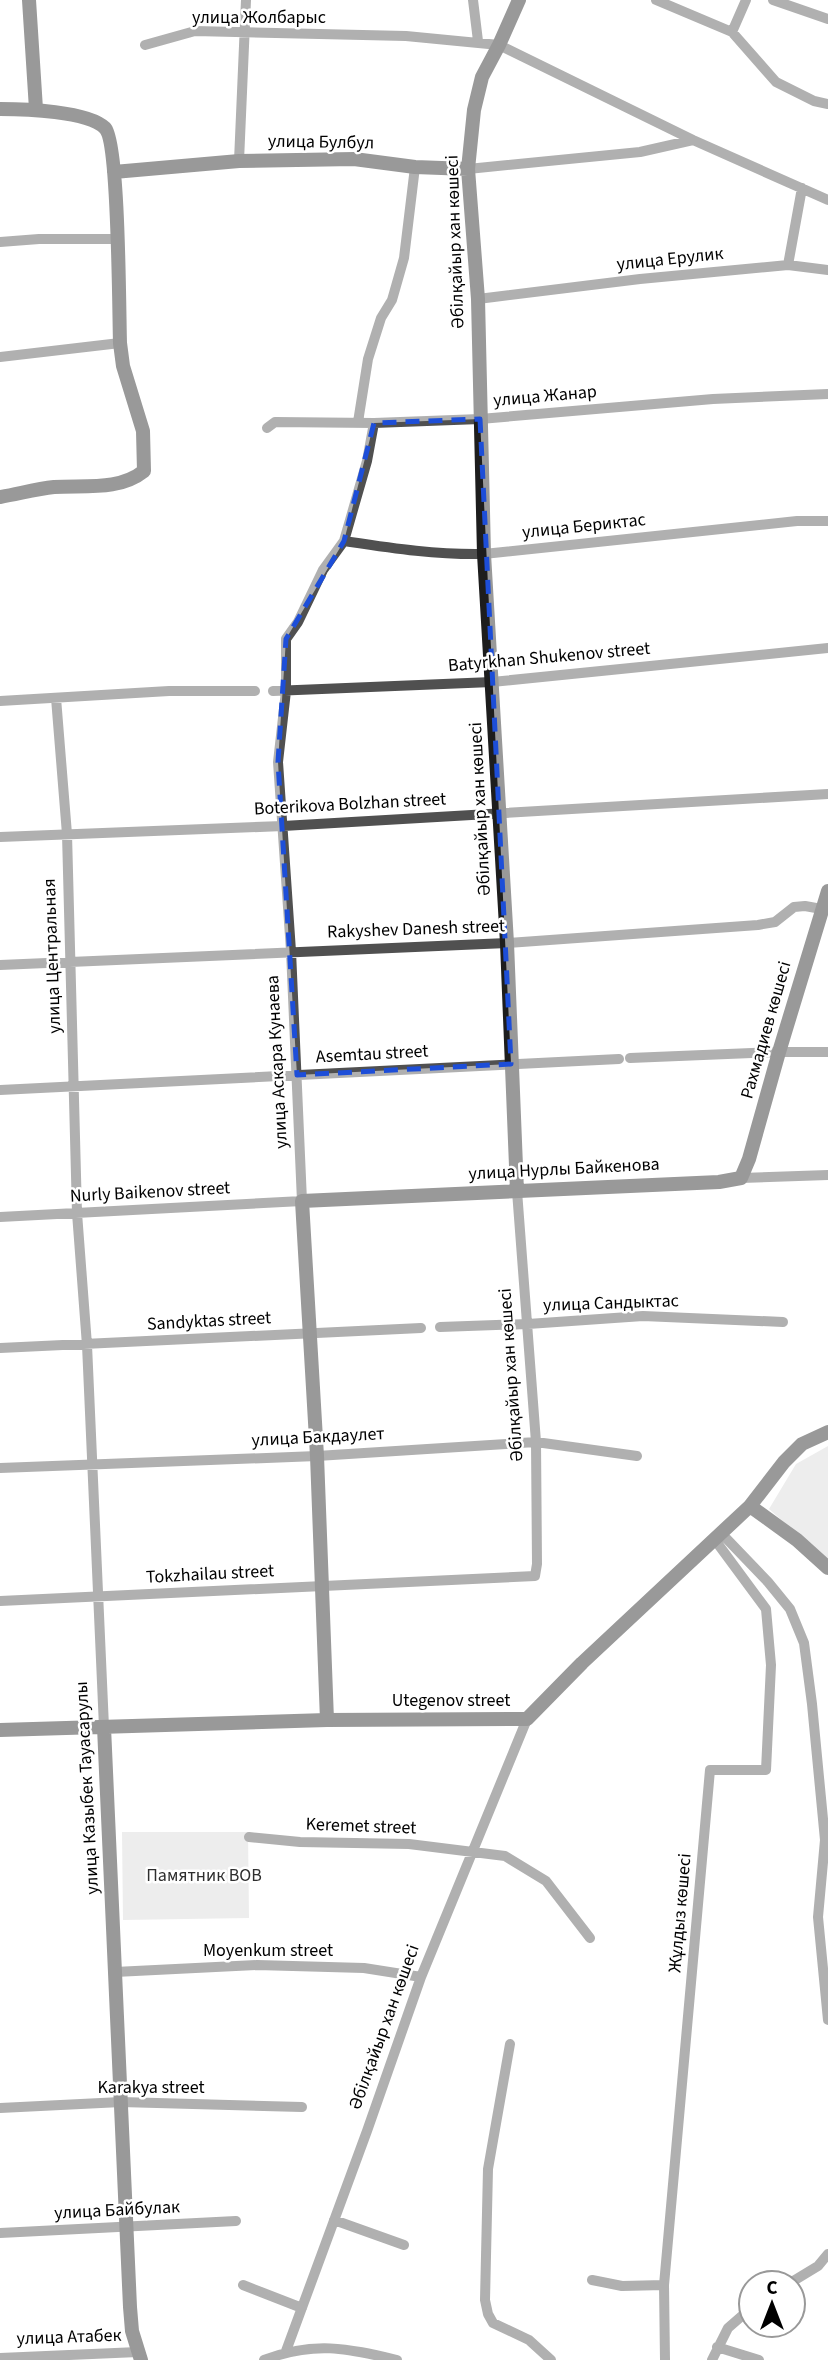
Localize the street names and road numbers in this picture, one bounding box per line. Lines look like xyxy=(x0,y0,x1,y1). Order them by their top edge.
street label: улица Жолбарыс xyxy=(192,5,326,30)
street label: улица Булбул xyxy=(268,129,374,155)
street label: Әбілқайыр хан көшесі xyxy=(439,155,471,329)
street label: улица Ерулик xyxy=(615,241,725,277)
street label: улица Жанар xyxy=(492,379,598,413)
street label: улица Бериктас xyxy=(521,507,647,545)
street label: Batyrkhan Shukenov street xyxy=(447,636,651,678)
street label: Әбілқайыр хан көшесі xyxy=(463,721,497,897)
street label: Boterikova Bolzhan street xyxy=(253,786,447,822)
street label: улица Центральная xyxy=(37,878,67,1034)
street label: Rakyshev Danesh street xyxy=(327,913,505,945)
street label: Рахмадиев көшесі xyxy=(734,958,798,1102)
street label: улица Аскара Кунаева xyxy=(260,975,294,1149)
street label: Asemtau street xyxy=(315,1039,429,1069)
street label: улица Нурлы Байкенова xyxy=(468,1152,660,1186)
street label: Nurly Baikenov street xyxy=(69,1175,231,1209)
street label: Әбілқайыр хан көшесі xyxy=(492,1287,530,1463)
street label: улица Сандыктас xyxy=(543,1288,679,1318)
street label: Sandyktas street xyxy=(146,1305,272,1337)
street label: улица Бакдаулет xyxy=(251,1421,385,1453)
street label: Tokzhailau street xyxy=(145,1558,275,1590)
street label: улица Казыбек Тауасарулы xyxy=(69,1681,105,1895)
street label: Utegenov street xyxy=(392,1688,510,1713)
street label: Keremet street xyxy=(305,1812,417,1840)
street label: Жұлдыз көшесі xyxy=(662,1852,698,1974)
street label: Moyenkum street xyxy=(203,1938,333,1963)
street label: Әбілқайыр хан көшесі xyxy=(342,1941,426,2113)
street label: Karakya street xyxy=(97,2075,205,2100)
street label: улица Байбулак xyxy=(53,2194,181,2226)
street label: улица Атабек xyxy=(16,2323,122,2351)

